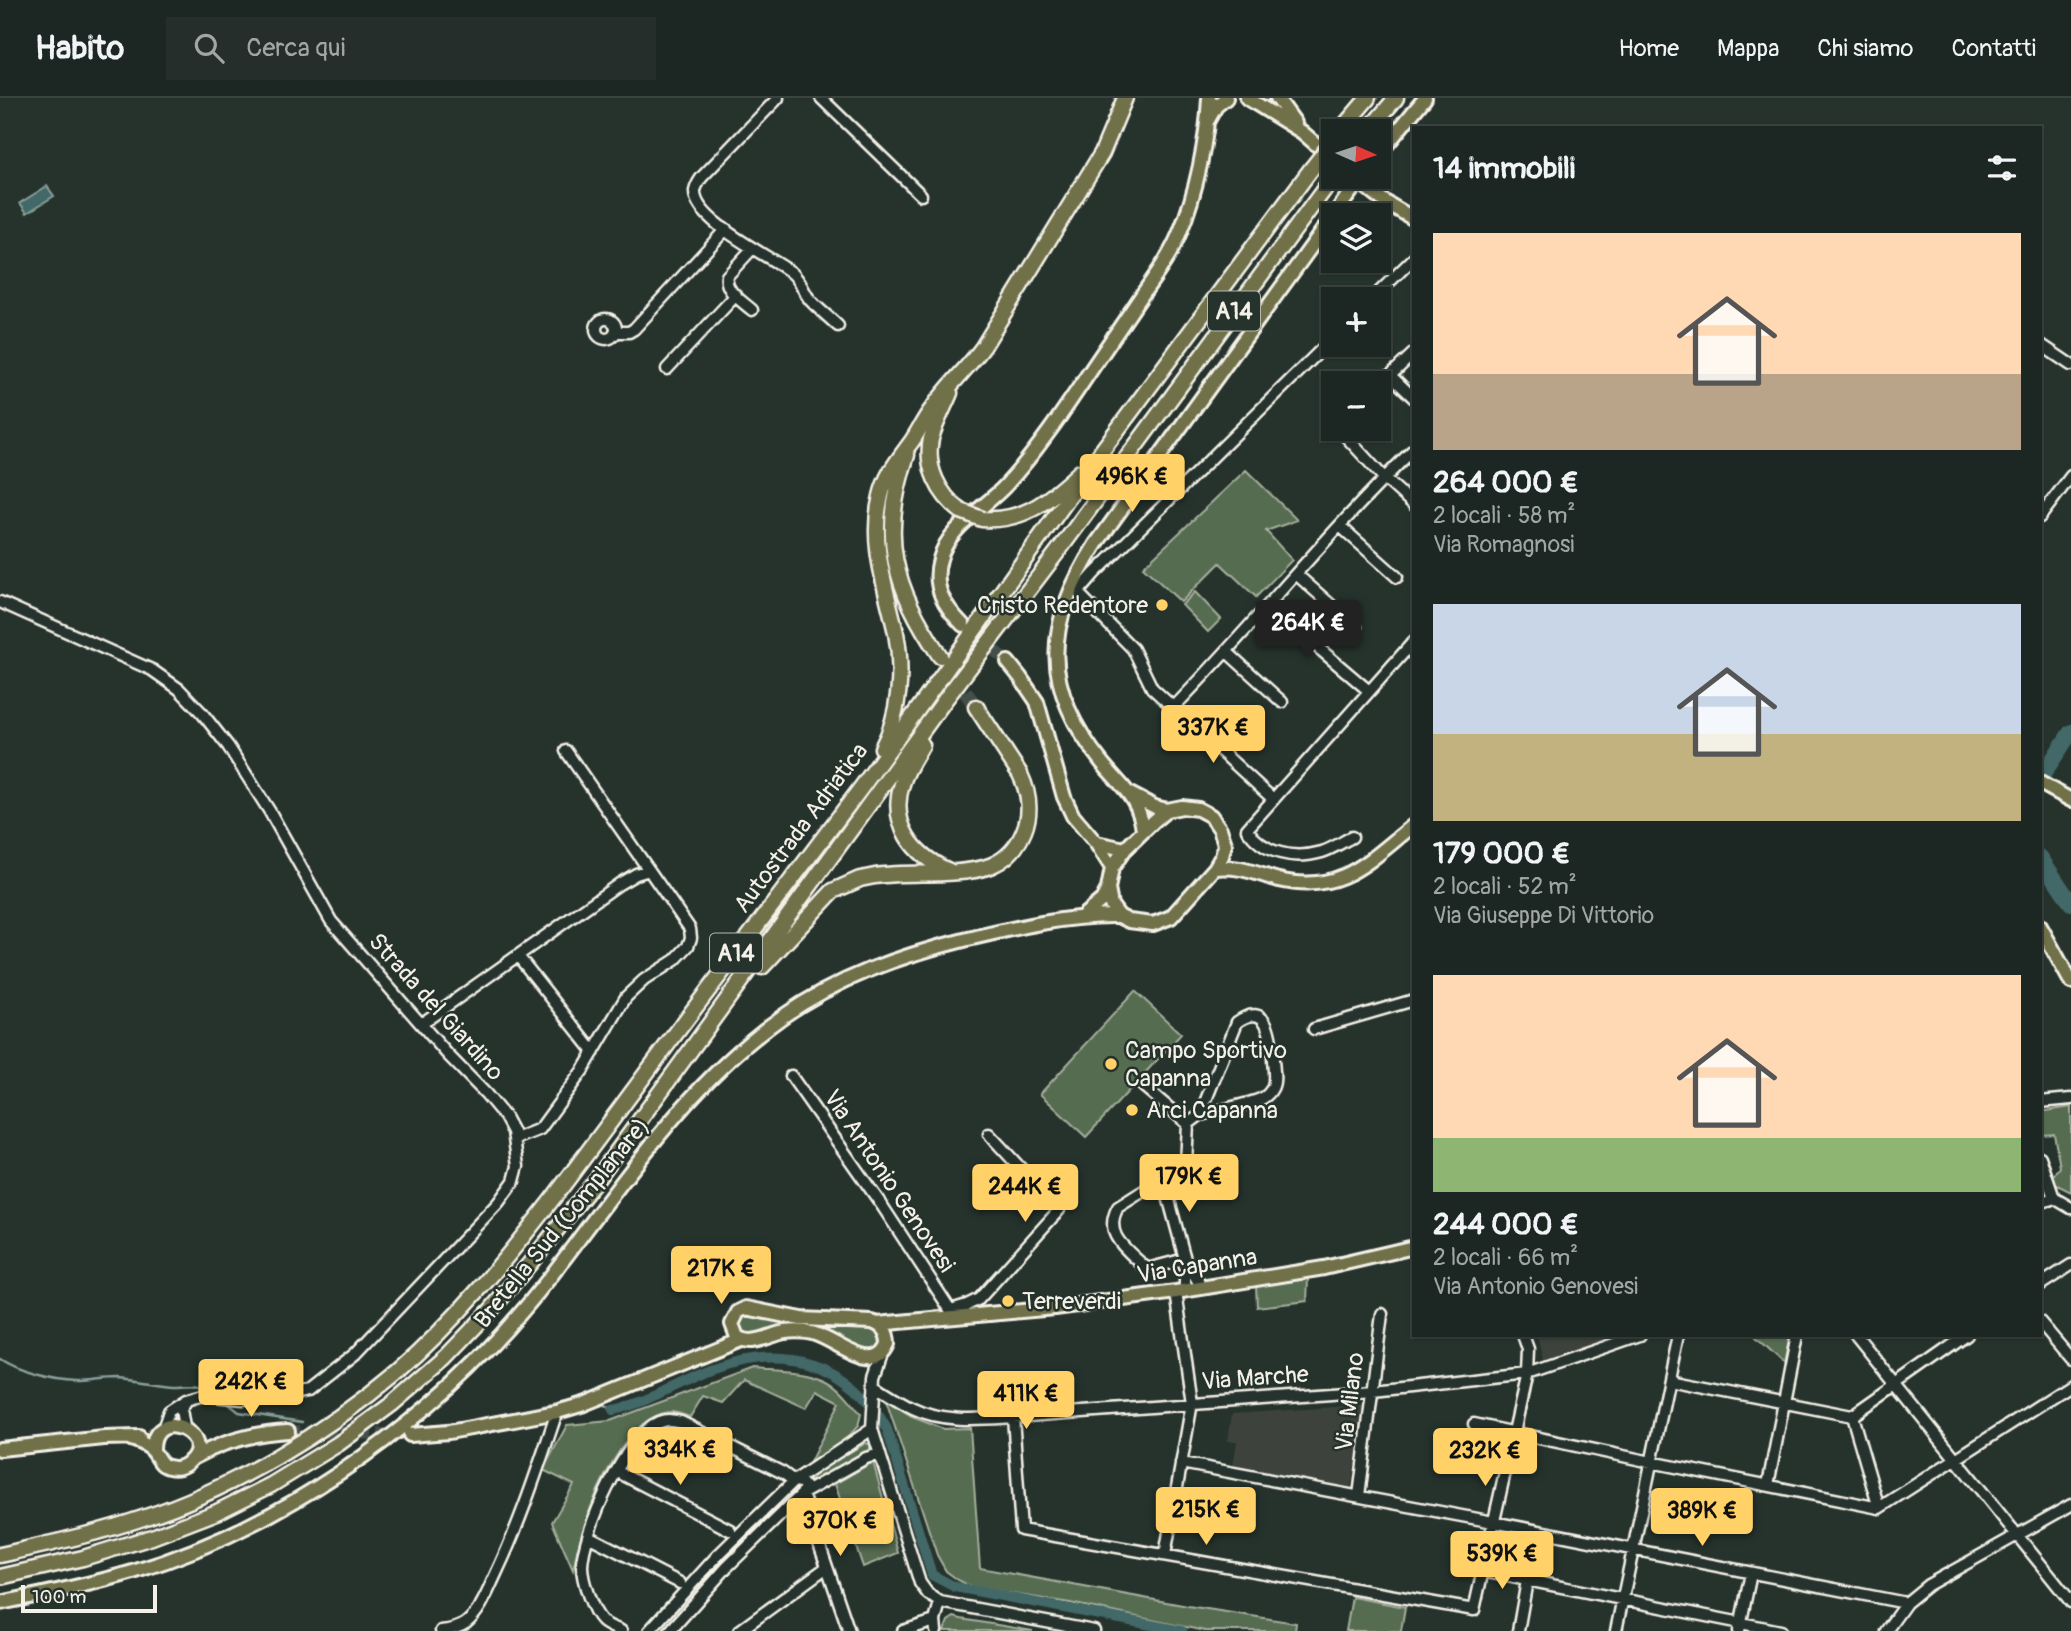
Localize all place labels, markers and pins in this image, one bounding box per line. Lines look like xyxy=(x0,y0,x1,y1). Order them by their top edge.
pin: 496K € xyxy=(1075,454,1189,514)
place label: Cristo Redentore xyxy=(977,591,1148,620)
marker: Cristo Redentore xyxy=(1154,597,1170,613)
pin: 264K € xyxy=(1251,601,1365,660)
pin: 337K € xyxy=(1156,706,1270,765)
place label: Campo Sportivo Capanna xyxy=(1125,1036,1287,1093)
marker: Campo Sportivo Capanna xyxy=(1103,1056,1119,1072)
place label: Arci Capanna xyxy=(1146,1096,1278,1125)
marker: Arci Capanna xyxy=(1124,1102,1140,1118)
pin: 179K € xyxy=(1132,1154,1246,1214)
pin: 244K € xyxy=(968,1164,1082,1224)
pin: 217K € xyxy=(664,1246,778,1306)
place label: Terreverdi xyxy=(1022,1287,1121,1316)
marker: Terreverdi xyxy=(1000,1293,1016,1309)
pin: 242K € xyxy=(194,1360,308,1419)
pin: 411K € xyxy=(969,1372,1083,1431)
pin: 334K € xyxy=(623,1428,737,1487)
pin: 232K € xyxy=(1428,1428,1542,1488)
pin: 215K € xyxy=(1149,1488,1263,1547)
pin: 389K € xyxy=(1645,1488,1759,1548)
pin: 370K € xyxy=(783,1498,897,1558)
pin: 539K € xyxy=(1445,1532,1559,1591)

